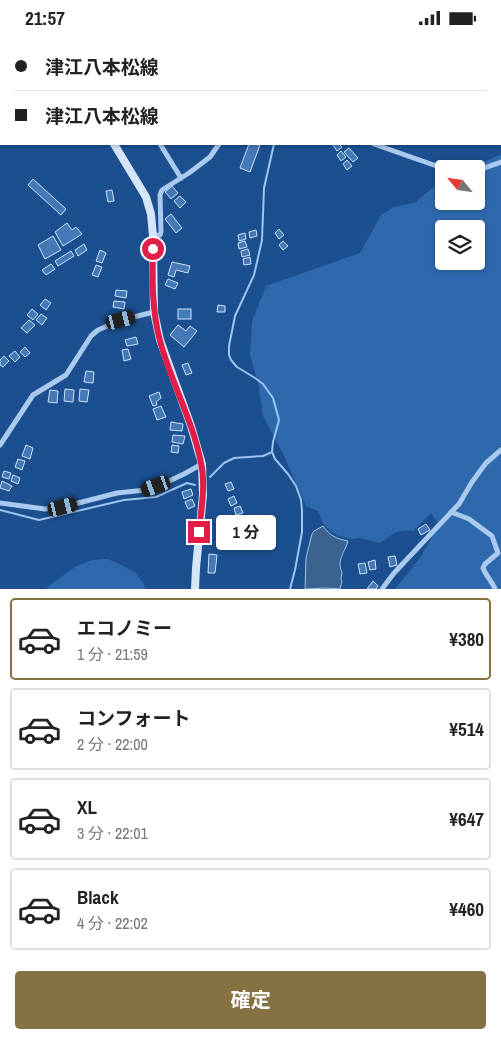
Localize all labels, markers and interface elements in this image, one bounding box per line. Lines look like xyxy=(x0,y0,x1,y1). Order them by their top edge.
text: 21:57 xyxy=(25,5,65,31)
text: 津江八本松線 xyxy=(45,54,159,80)
text: 津江八本松線 xyxy=(45,103,159,129)
north arrow xyxy=(435,160,485,210)
map controls xyxy=(435,160,485,270)
button: layers xyxy=(435,220,485,270)
route start xyxy=(142,238,164,260)
car xyxy=(104,309,137,331)
car xyxy=(139,474,172,498)
car xyxy=(46,496,79,518)
callout: 1 分 xyxy=(216,515,276,549)
route end xyxy=(188,521,210,543)
text: 1 分 xyxy=(233,521,259,543)
text: エコノミー xyxy=(77,615,172,641)
icon: car xyxy=(17,617,62,662)
text: ¥380 xyxy=(449,626,484,652)
text: 1 分 · 21:59 xyxy=(77,643,148,665)
text: コンフォート xyxy=(77,705,190,731)
icon: car xyxy=(17,707,62,752)
text: ¥514 xyxy=(449,716,484,742)
text: 2 分 · 22:00 xyxy=(77,733,148,755)
text: XL xyxy=(77,794,97,820)
icon: car xyxy=(17,797,62,842)
text: ¥647 xyxy=(449,806,484,832)
text: 3 分 · 22:01 xyxy=(77,822,148,844)
text: Black xyxy=(77,884,119,910)
icon: car xyxy=(17,887,62,932)
text: ¥460 xyxy=(449,896,484,922)
text: 4 分 · 22:02 xyxy=(77,912,148,934)
button: 確定 xyxy=(15,971,486,1029)

